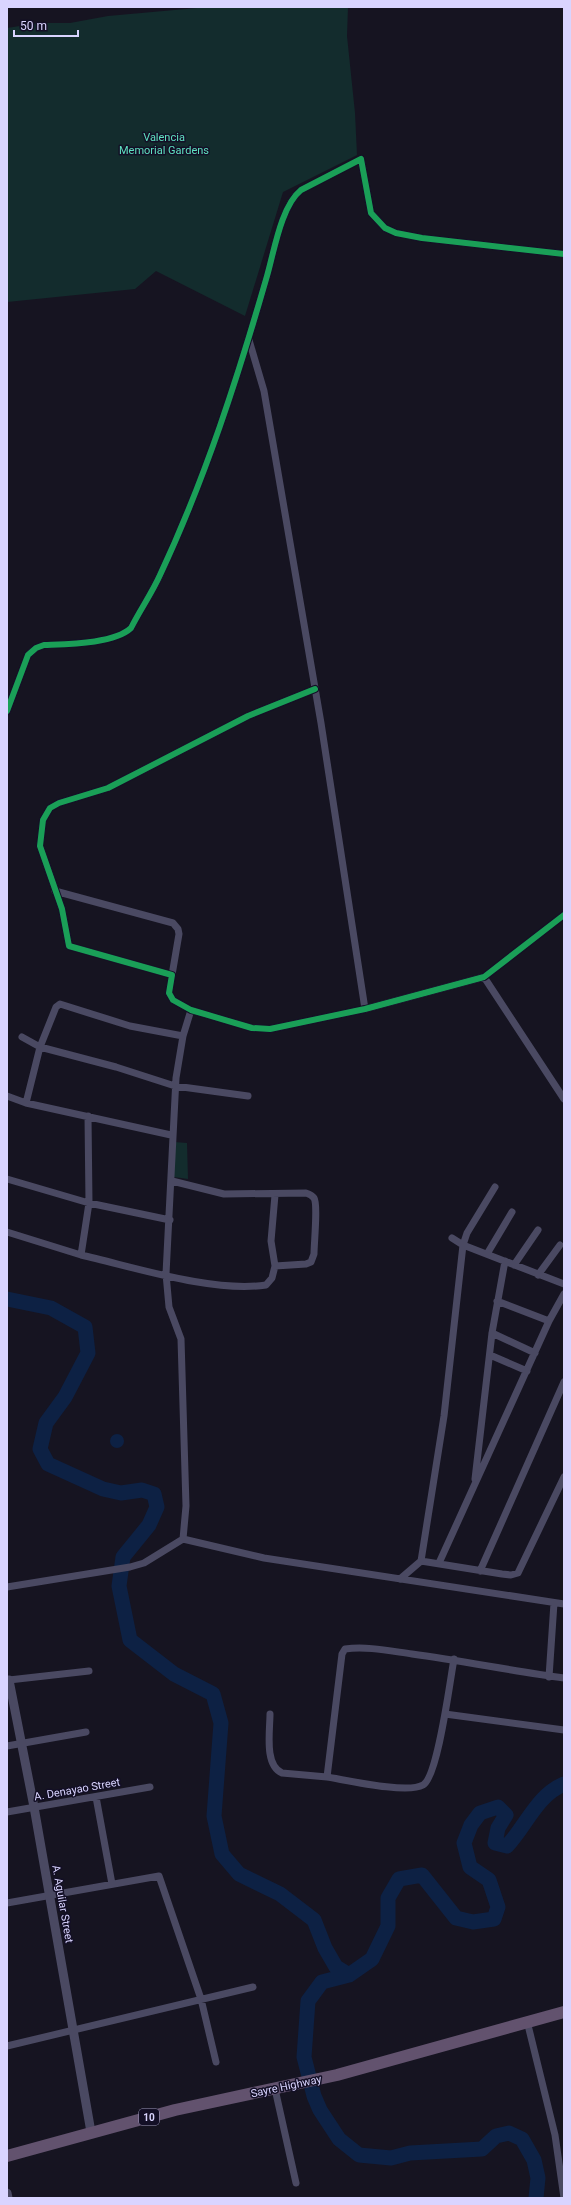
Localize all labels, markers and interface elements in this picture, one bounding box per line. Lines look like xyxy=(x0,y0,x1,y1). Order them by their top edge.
scale bar xyxy=(14,12,78,38)
text: 50 m xyxy=(20,19,47,33)
park label: Valencia Memorial Gardens xyxy=(119,131,209,157)
street label: A. Denayao Street xyxy=(33,1775,121,1803)
street label: A. Aguilar Street xyxy=(49,1864,76,1945)
street label: Sayre Highway xyxy=(250,2072,323,2100)
road number: 10 xyxy=(139,2109,159,2125)

